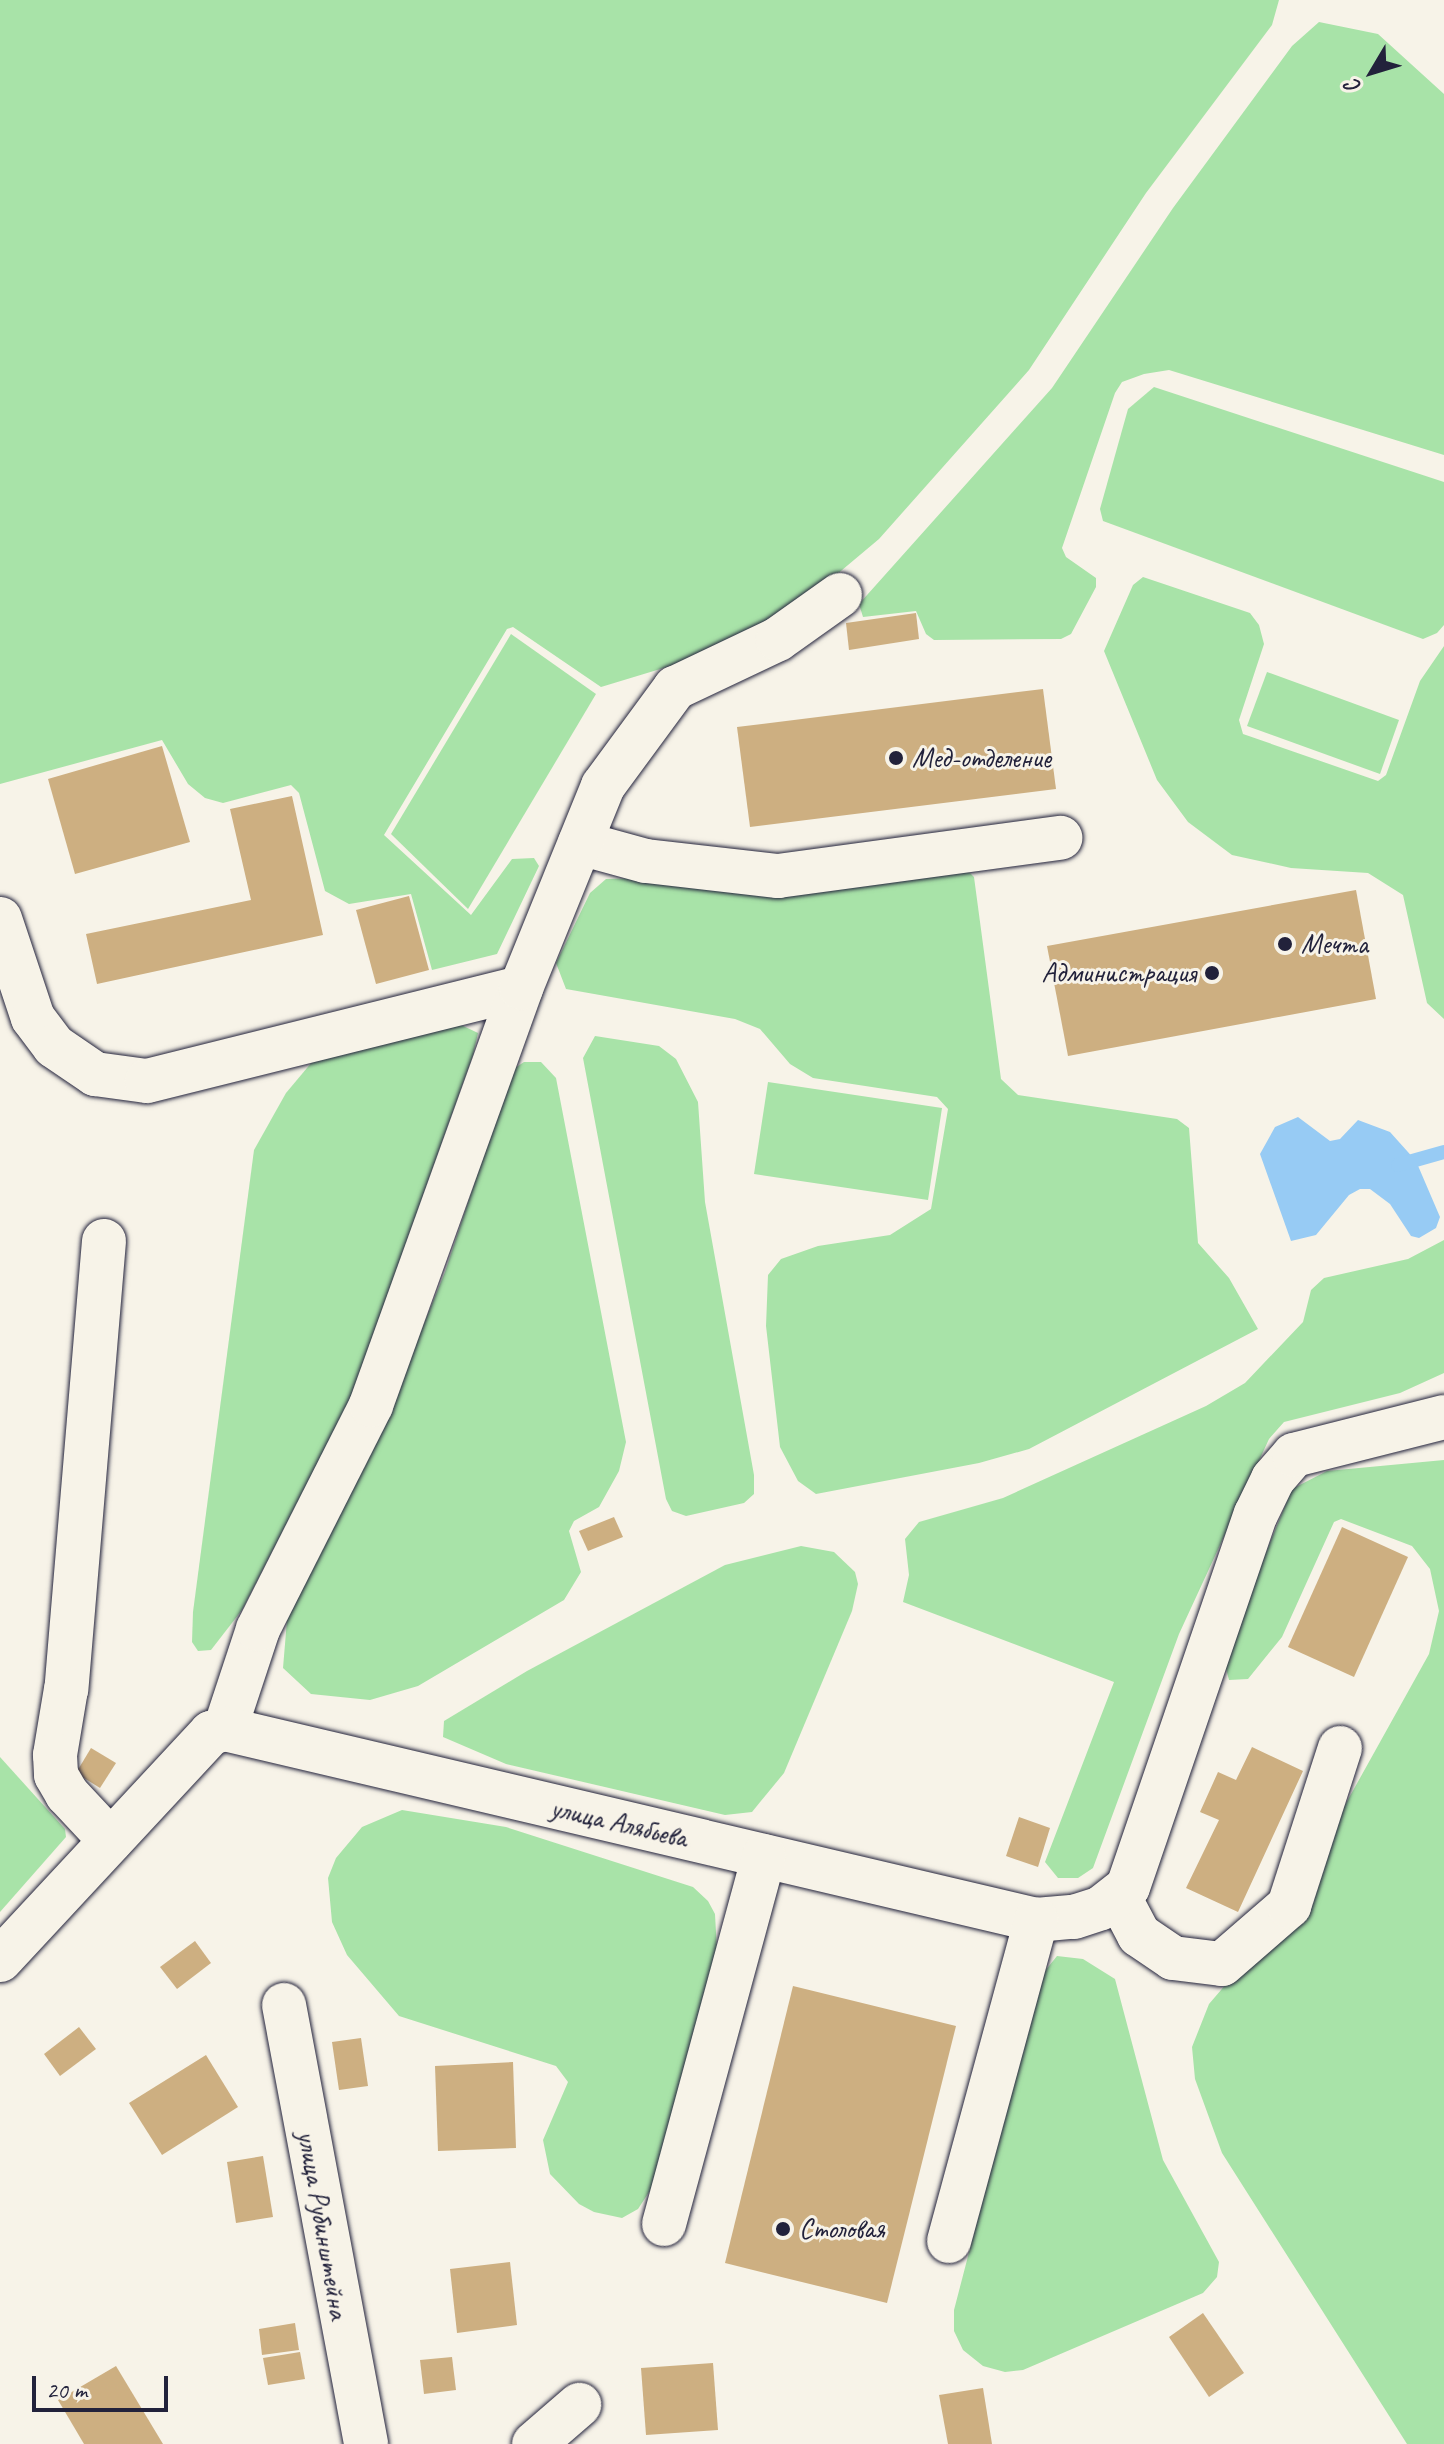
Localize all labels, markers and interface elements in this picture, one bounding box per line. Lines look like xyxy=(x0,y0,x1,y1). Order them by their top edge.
north arrow xyxy=(1332,32,1412,112)
text: С xyxy=(1339,74,1367,100)
place label: Мед-отделение xyxy=(912,741,1051,775)
marker: Мед-отделение xyxy=(887,749,905,767)
place label: Мечта xyxy=(1301,927,1368,961)
marker: Мечта xyxy=(1276,935,1294,953)
place label: Администрация xyxy=(1042,956,1196,990)
marker: Администрация xyxy=(1203,964,1221,982)
street label: улица Алябьева xyxy=(547,1791,691,1855)
street label: улица Рубинштейна xyxy=(290,2129,356,2321)
place label: Столовая xyxy=(799,2212,885,2246)
marker: Столовая xyxy=(774,2220,792,2238)
scale bar xyxy=(36,2360,172,2410)
text: 20 m xyxy=(46,2375,87,2405)

